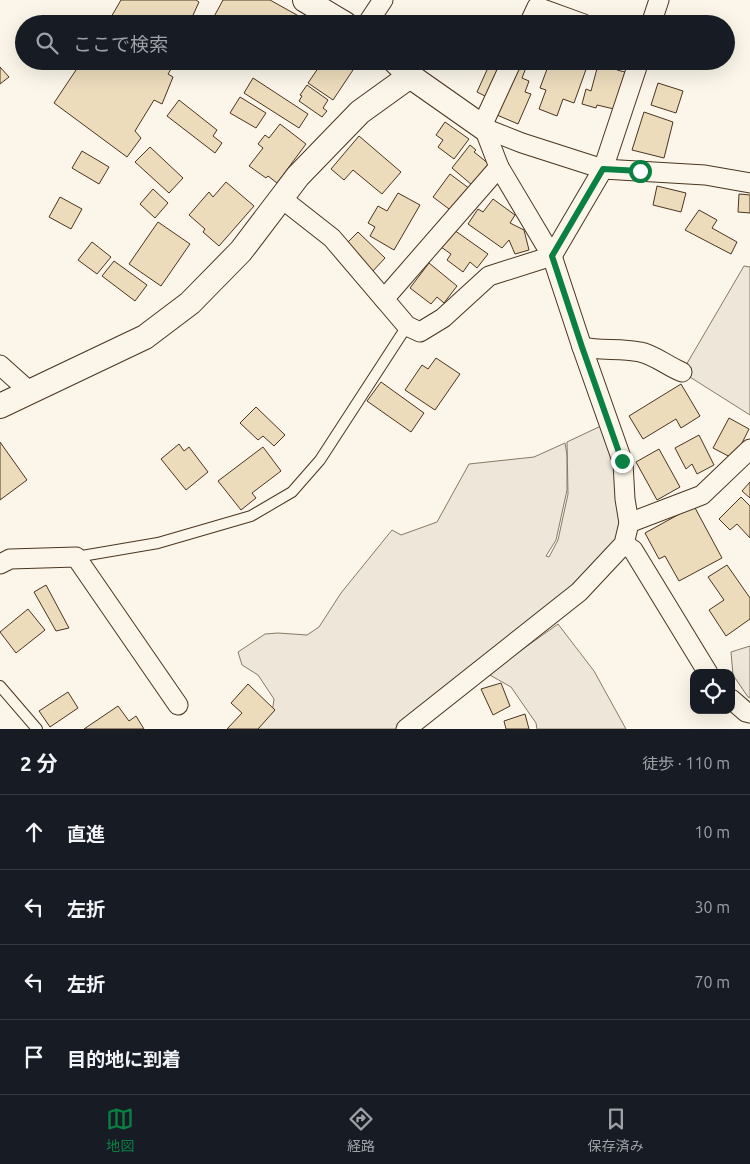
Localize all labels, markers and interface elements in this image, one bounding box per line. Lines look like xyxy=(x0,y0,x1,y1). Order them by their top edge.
search box xyxy=(15,15,735,70)
icon: search xyxy=(33,29,61,57)
text: ここで検索 xyxy=(73,33,168,55)
route start xyxy=(629,160,652,183)
route end xyxy=(611,450,634,473)
map controls xyxy=(690,669,735,714)
button: locate xyxy=(690,669,735,714)
text: 2 分 xyxy=(20,751,58,775)
text: 徒歩 · 110 m xyxy=(642,754,730,772)
icon: ahead xyxy=(20,818,48,846)
text: 直進 xyxy=(67,823,105,845)
text: 10 m xyxy=(694,823,730,841)
icon: left xyxy=(20,893,48,921)
text: 左折 xyxy=(67,898,105,920)
text: 30 m xyxy=(694,898,730,916)
icon: left xyxy=(20,968,48,996)
text: 左折 xyxy=(67,973,105,995)
text: 70 m xyxy=(694,973,730,991)
icon: arrive xyxy=(20,1043,48,1071)
text: 目的地に到着 xyxy=(67,1048,181,1070)
tab: 地図 xyxy=(106,1105,134,1155)
tab: 経路 xyxy=(347,1105,375,1155)
tab: 保存済み xyxy=(588,1105,644,1155)

